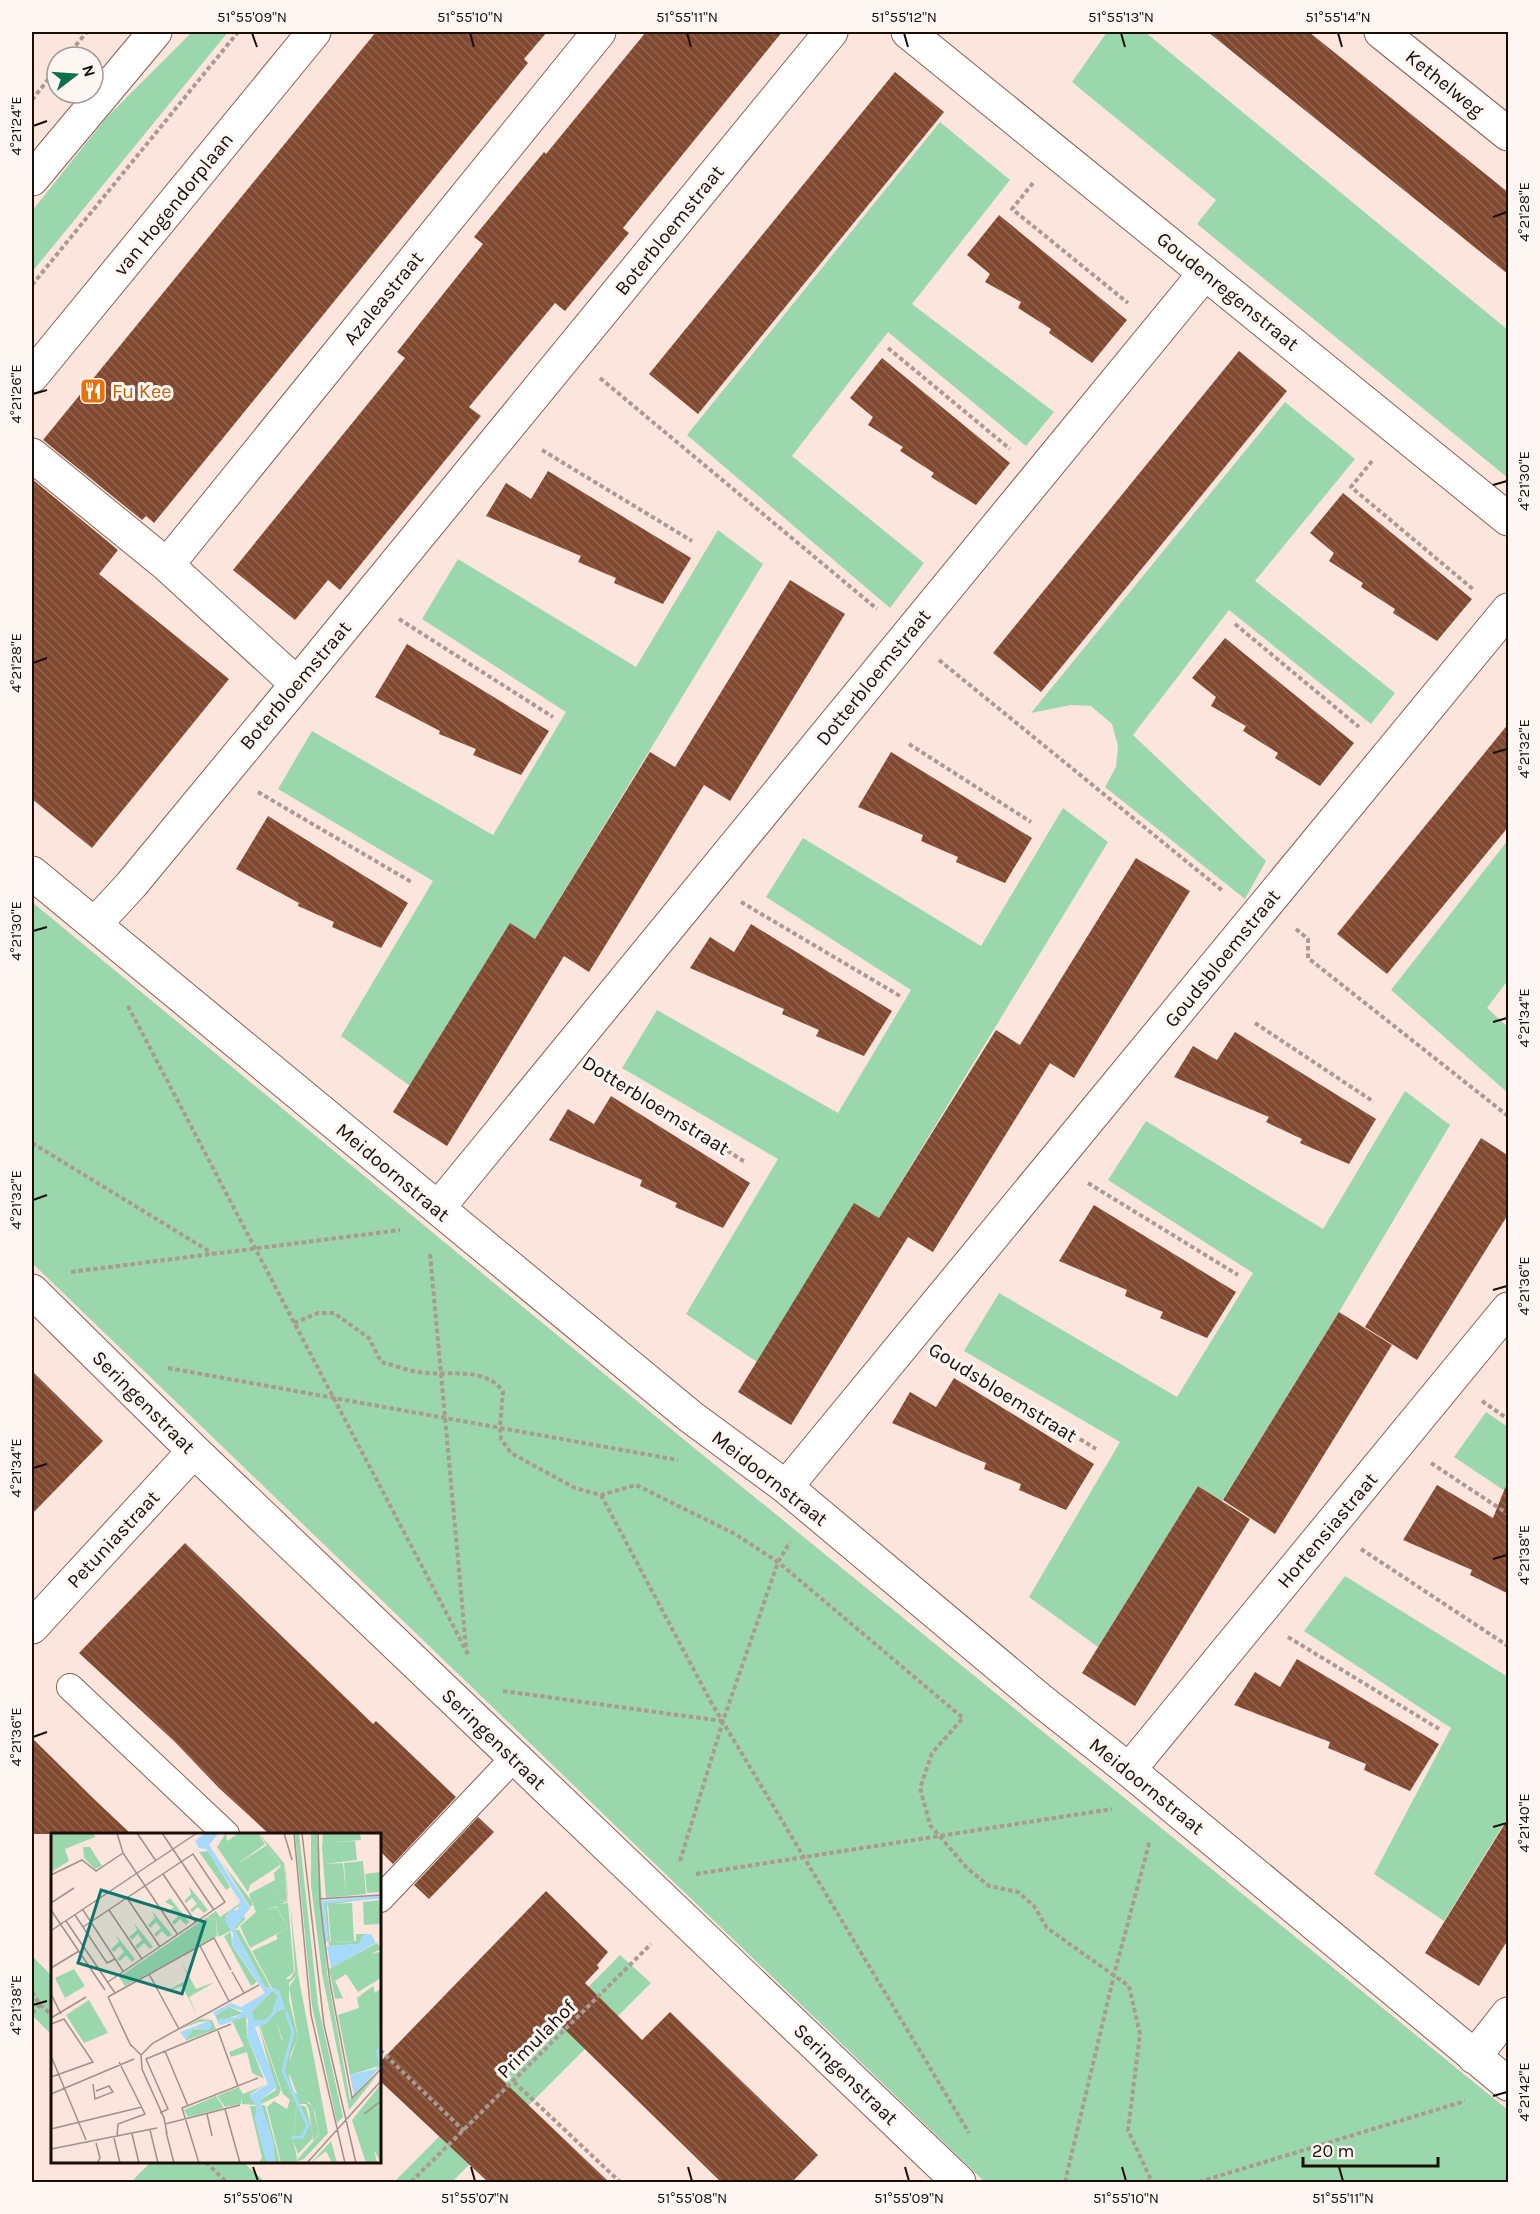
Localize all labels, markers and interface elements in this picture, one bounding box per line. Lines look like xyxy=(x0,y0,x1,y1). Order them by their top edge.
text: 51°55'09"N xyxy=(217,8,287,26)
text: 51°55'10"N xyxy=(437,8,503,26)
text: 51°55'11"N xyxy=(656,8,718,26)
text: 51°55'12"N xyxy=(871,8,937,26)
text: 51°55'13"N xyxy=(1088,8,1154,26)
text: 51°55'14"N xyxy=(1305,8,1371,26)
north arrow xyxy=(45,45,105,105)
street label: Kethelweg xyxy=(1401,45,1488,122)
text: N xyxy=(78,62,100,79)
text: 4°21'24"E xyxy=(7,96,25,156)
street label: van Hogendorplaan xyxy=(109,128,238,280)
street label: Boterbloemstraat xyxy=(610,160,729,300)
text: 4°21'28"E xyxy=(1515,182,1533,242)
street label: Goudenregenstraat xyxy=(1152,227,1304,356)
street label: Azaleastraat xyxy=(339,247,428,350)
text: 4°21'26"E xyxy=(7,364,25,424)
restaurant icon: Fu Kee xyxy=(78,376,108,406)
place label: Fu Kee xyxy=(112,380,172,403)
text: 4°21'30"E xyxy=(1515,451,1533,511)
street label: Dotterbloemstraat xyxy=(811,604,936,750)
street label: Boterbloemstraat xyxy=(235,616,356,754)
text: 4°21'28"E xyxy=(7,633,25,693)
text: 4°21'32"E xyxy=(1515,719,1533,779)
street label: Goudsbloemstraat xyxy=(1160,884,1285,1032)
text: 4°21'30"E xyxy=(7,901,25,961)
text: 4°21'34"E xyxy=(1515,988,1533,1048)
street label: Dotterbloemstraat xyxy=(578,1051,734,1160)
street label: Meidoornstraat xyxy=(331,1118,454,1227)
text: 4°21'32"E xyxy=(7,1170,25,1230)
text: 4°21'36"E xyxy=(1515,1256,1533,1316)
street label: Goudsbloemstraat xyxy=(924,1338,1082,1448)
street label: Seringenstraat xyxy=(87,1346,200,1459)
street label: Meidoornstraat xyxy=(707,1426,833,1531)
text: 4°21'34"E xyxy=(7,1438,25,1498)
street label: Hortensiastraat xyxy=(1272,1468,1383,1593)
street label: Petuniastraat xyxy=(62,1486,165,1593)
text: 4°21'38"E xyxy=(1515,1525,1533,1585)
street label: Seringenstraat xyxy=(437,1684,551,1795)
text: 4°21'36"E xyxy=(7,1707,25,1767)
street label: Meidoornstraat xyxy=(1085,1733,1209,1840)
text: 4°21'40"E xyxy=(1515,1793,1533,1853)
inset map xyxy=(51,1833,381,2163)
text: 4°21'38"E xyxy=(7,1975,25,2035)
street label: Primulahof xyxy=(492,1995,580,2083)
street label: Seringenstraat xyxy=(789,2019,903,2130)
text: 4°21'42"E xyxy=(1515,2062,1533,2122)
scale bar xyxy=(1303,2130,1438,2168)
text: 20 m xyxy=(1312,2140,1354,2162)
text: 51°55'06"N xyxy=(223,2189,293,2207)
text: 51°55'07"N xyxy=(441,2189,509,2207)
text: 51°55'08"N xyxy=(657,2189,727,2207)
text: 51°55'09"N xyxy=(874,2189,944,2207)
text: 51°55'10"N xyxy=(1093,2189,1159,2207)
text: 51°55'11"N xyxy=(1312,2189,1374,2207)

